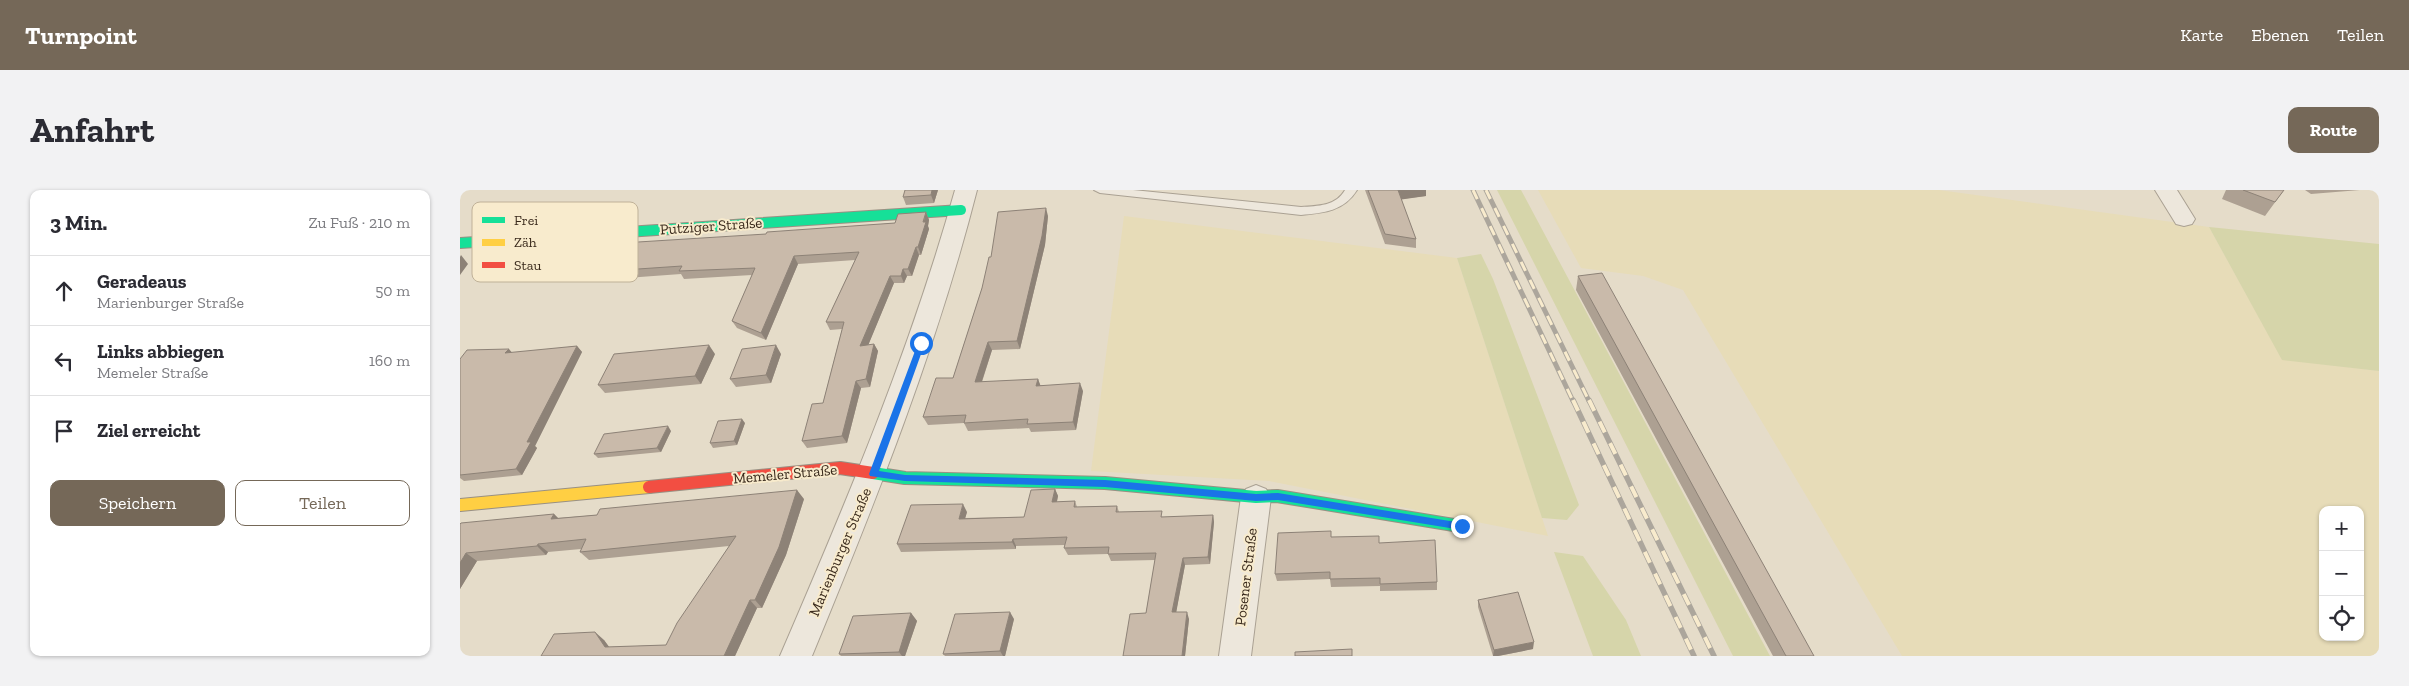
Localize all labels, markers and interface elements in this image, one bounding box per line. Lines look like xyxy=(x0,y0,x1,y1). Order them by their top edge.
text: Turnpoint xyxy=(25,21,137,50)
text: Karte xyxy=(2180,24,2223,46)
text: Ebenen xyxy=(2251,24,2309,46)
text: Teilen xyxy=(2337,24,2384,46)
button: Route xyxy=(2288,107,2379,153)
text: Anfahrt xyxy=(30,109,154,151)
legend xyxy=(472,202,638,282)
text: 3 Min. xyxy=(50,210,107,235)
text: Frei xyxy=(514,212,538,229)
text: Zu Fuß · 210 m xyxy=(308,213,410,232)
street label: Putziger Straße xyxy=(659,213,763,239)
text: Zäh xyxy=(514,234,537,251)
text: Stau xyxy=(514,257,541,274)
text: Geradeaus xyxy=(97,270,187,293)
icon: ahead xyxy=(50,277,78,305)
text: 50 m xyxy=(375,281,410,300)
text: Marienburger Straße xyxy=(97,293,244,312)
route start xyxy=(910,332,933,355)
text: Links abbiegen xyxy=(97,340,224,363)
icon: left xyxy=(50,347,78,375)
text: 160 m xyxy=(369,351,410,370)
text: Memeler Straße xyxy=(97,363,208,382)
icon: arrive xyxy=(50,417,78,445)
text: Ziel erreicht xyxy=(97,419,200,442)
street label: Memeler Straße xyxy=(732,460,838,488)
button: Speichern xyxy=(50,480,225,526)
button: Teilen xyxy=(235,480,410,526)
street label: Marienburger Straße xyxy=(805,485,875,619)
map controls xyxy=(2319,506,2364,641)
button: + xyxy=(2319,506,2364,551)
route end xyxy=(1451,515,1474,538)
street label: Posener Straße xyxy=(1231,527,1261,627)
button: − xyxy=(2319,551,2364,596)
button: locate xyxy=(2319,596,2364,641)

